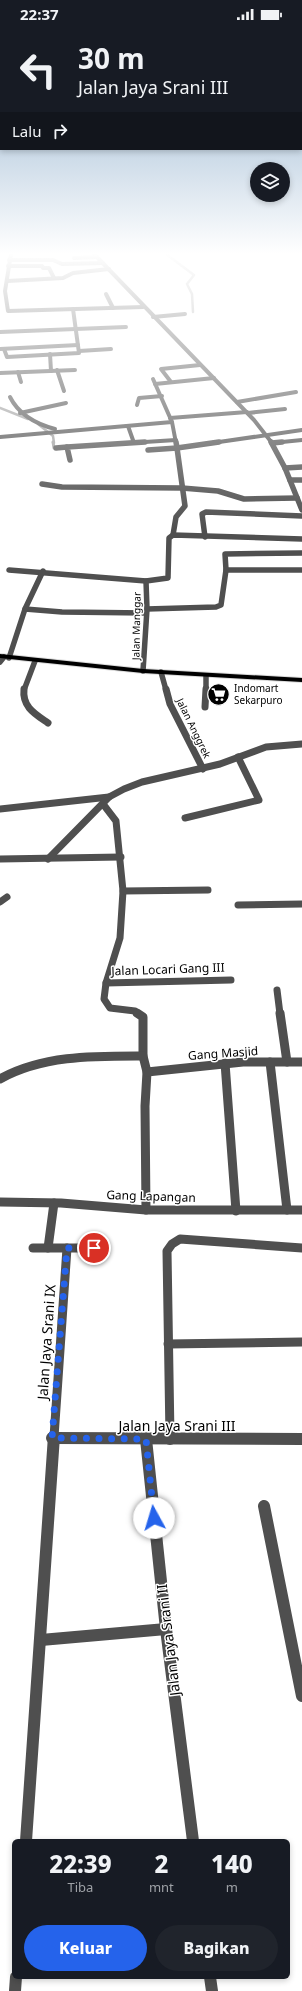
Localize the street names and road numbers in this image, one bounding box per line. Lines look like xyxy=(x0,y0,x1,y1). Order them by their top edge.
street label: Jalan Manggar xyxy=(128,592,144,661)
street label: Jalan Anggrek xyxy=(173,695,215,761)
street label: Jalan Locari Gang III xyxy=(110,959,225,980)
street label: Gang Masjid xyxy=(187,1042,259,1064)
street label: Gang Lapangan xyxy=(106,1186,196,1206)
street label: Jalan Jaya Srani IX xyxy=(32,1283,60,1402)
street label: Jalan Jaya Srani III xyxy=(117,1416,236,1435)
street label: Jalan Jaya Srani II xyxy=(152,1583,185,1699)

